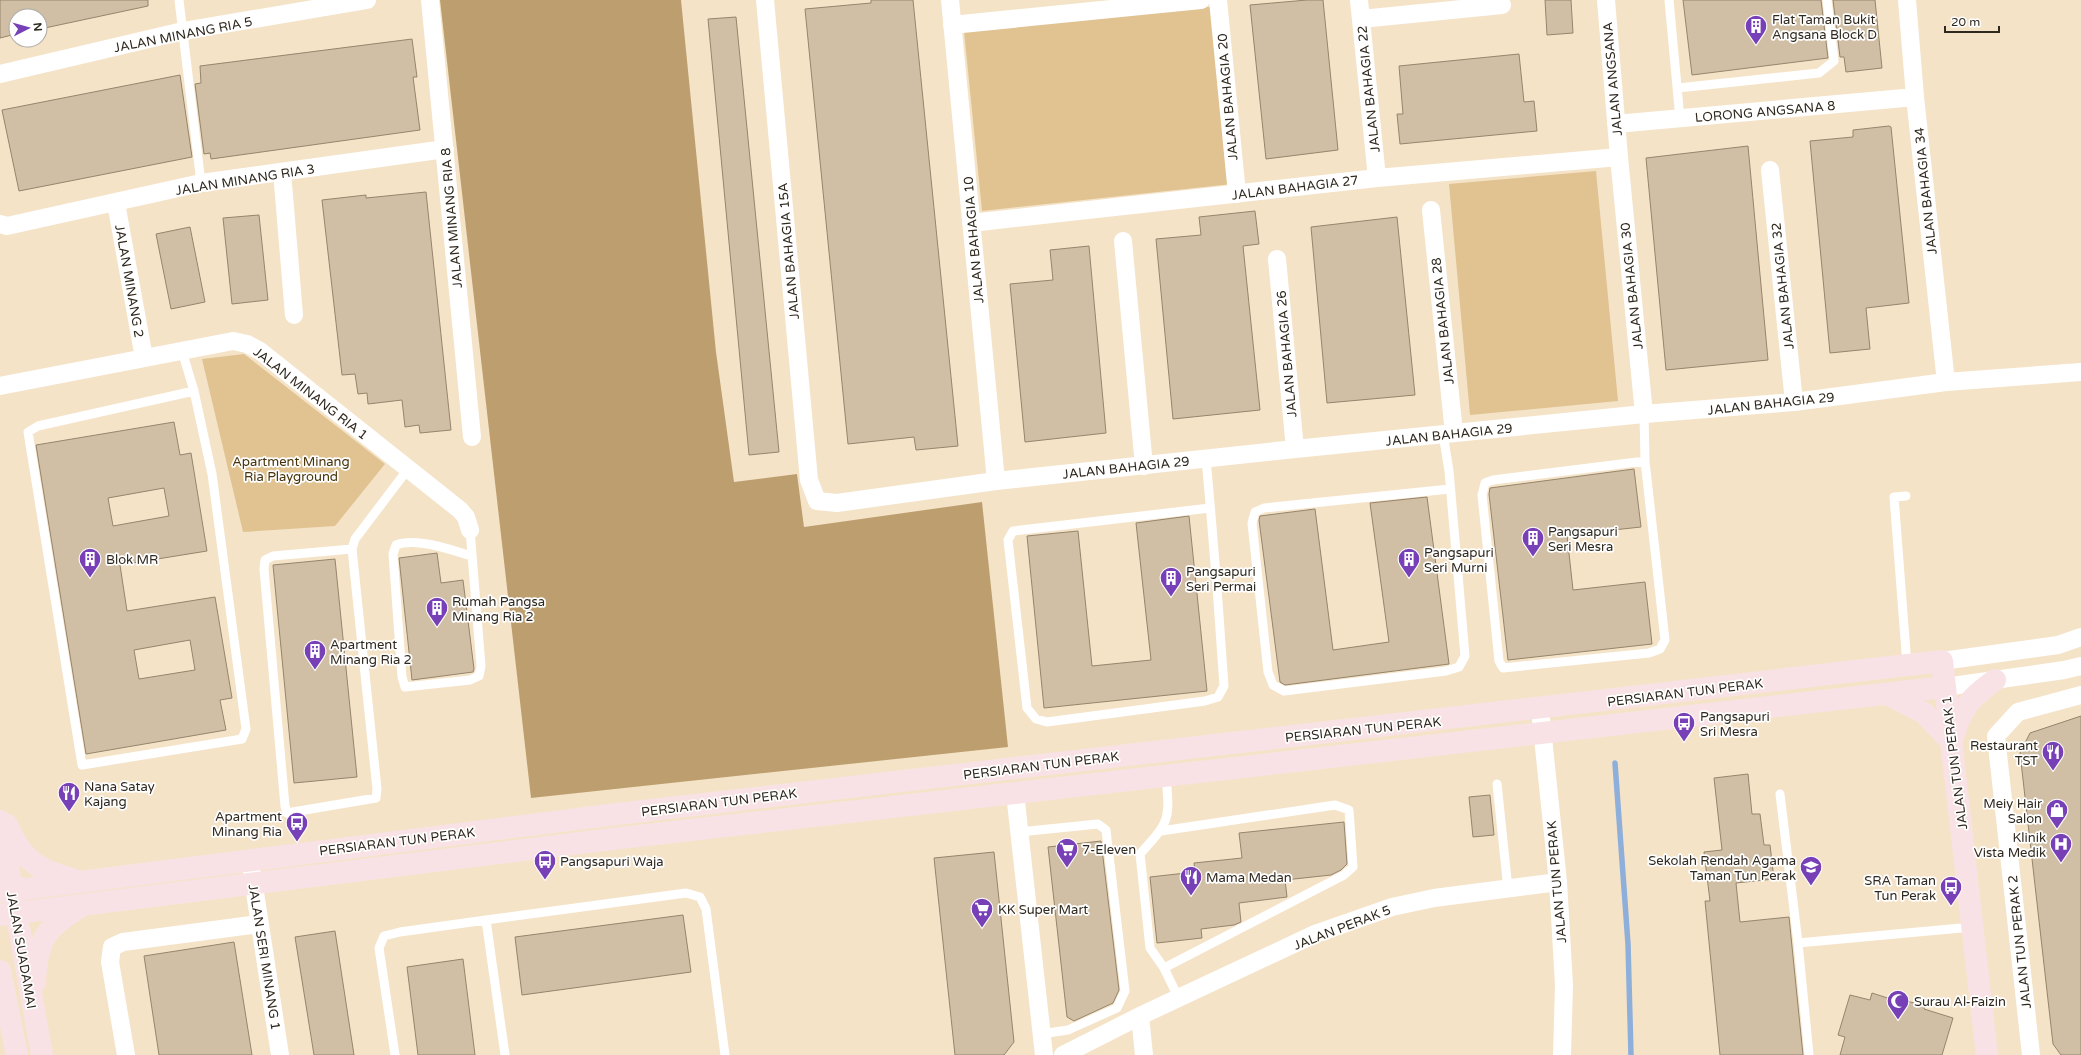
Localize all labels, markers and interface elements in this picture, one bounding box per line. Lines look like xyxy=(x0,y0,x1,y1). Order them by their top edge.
north arrow xyxy=(8,8,48,48)
scale bar xyxy=(1945,8,1999,34)
place label: Flat Taman Bukit Angsana Block D xyxy=(1772,12,1877,43)
building icon: Flat Taman Bukit Angsana Block D xyxy=(1743,13,1769,46)
street label: JALAN MINANG RIA 5 xyxy=(113,14,254,56)
text: 20 m xyxy=(1951,15,1980,29)
street label: JALAN ANGSANA xyxy=(1600,21,1626,137)
text: N xyxy=(31,22,44,32)
street label: JALAN BAHAGIA 22 xyxy=(1354,25,1384,153)
street label: JALAN BAHAGIA 20 xyxy=(1214,33,1242,161)
street label: LORONG ANGSANA 8 xyxy=(1694,98,1836,126)
street label: JALAN BAHAGIA 34 xyxy=(1911,127,1941,255)
street label: JALAN MINANG RIA 8 xyxy=(438,147,466,289)
street label: JALAN MINANG RIA 3 xyxy=(174,161,316,199)
street label: JALAN BAHAGIA 27 xyxy=(1231,172,1359,204)
street label: JALAN BAHAGIA 10 xyxy=(960,176,988,304)
street label: JALAN BAHAGIA 15A xyxy=(775,182,803,320)
street label: JALAN BAHAGIA 30 xyxy=(1617,222,1647,350)
street label: JALAN BAHAGIA 32 xyxy=(1768,222,1798,350)
street label: JALAN MINANG 2 xyxy=(111,223,147,339)
street label: JALAN BAHAGIA 28 xyxy=(1428,257,1458,385)
street label: JALAN BAHAGIA 26 xyxy=(1273,290,1301,418)
street label: JALAN MINANG RIA 1 xyxy=(250,344,371,443)
street label: JALAN BAHAGIA 29 xyxy=(1707,389,1835,419)
street label: JALAN BAHAGIA 29 xyxy=(1385,420,1513,450)
street label: JALAN BAHAGIA 29 xyxy=(1062,453,1190,483)
park label: Apartment Minang Ria Playground xyxy=(232,454,350,485)
place label: Pangsapuri Seri Mesra xyxy=(1548,524,1618,555)
building icon: Pangsapuri Seri Mesra xyxy=(1520,525,1546,558)
place label: Pangsapuri Seri Murni xyxy=(1424,545,1494,576)
building icon: Blok MR xyxy=(77,546,103,579)
building icon: Pangsapuri Seri Murni xyxy=(1396,546,1422,579)
place label: Blok MR xyxy=(106,552,158,568)
place label: Pangsapuri Seri Permai xyxy=(1186,564,1256,595)
building icon: Pangsapuri Seri Permai xyxy=(1158,565,1184,598)
place label: Rumah Pangsa Minang Ria 2 xyxy=(452,594,545,625)
building icon: Rumah Pangsa Minang Ria 2 xyxy=(424,595,450,628)
place label: Apartment Minang Ria 2 xyxy=(330,637,412,668)
building icon: Apartment Minang Ria 2 xyxy=(302,638,328,671)
street label: PERSIARAN TUN PERAK xyxy=(1606,675,1764,710)
street label: JALAN TUN PERAK 1 xyxy=(1939,695,1971,831)
place label: Pangsapuri Sri Mesra xyxy=(1700,709,1770,740)
bus stop icon: Pangsapuri Sri Mesra xyxy=(1671,710,1697,743)
street label: PERSIARAN TUN PERAK xyxy=(1284,714,1442,746)
place label: Restaurant TST xyxy=(1970,738,2038,769)
restaurant icon: Restaurant TST xyxy=(2040,739,2066,772)
street label: PERSIARAN TUN PERAK xyxy=(962,748,1120,783)
place label: Nana Satay Kajang xyxy=(84,779,155,810)
restaurant icon: Nana Satay Kajang xyxy=(56,780,82,813)
street label: PERSIARAN TUN PERAK xyxy=(640,785,798,820)
place label: Meiy Hair Salon xyxy=(1983,796,2042,827)
shop icon: Meiy Hair Salon xyxy=(2044,797,2070,830)
place label: Apartment Minang Ria xyxy=(212,809,282,840)
bus stop icon: Apartment Minang Ria xyxy=(284,810,310,843)
street label: JALAN TUN PERAK xyxy=(1544,820,1570,944)
street label: PERSIARAN TUN PERAK xyxy=(318,824,476,859)
place label: Klinik Vista Medik xyxy=(1974,830,2046,861)
hospital icon: Klinik Vista Medik xyxy=(2048,831,2074,864)
supermarket icon: 7-Eleven xyxy=(1054,836,1080,869)
place label: 7-Eleven xyxy=(1082,842,1136,858)
bus stop icon: Pangsapuri Waja xyxy=(532,848,558,881)
place label: Sekolah Rendah Agama Taman Tun Perak xyxy=(1648,853,1796,884)
place label: Pangsapuri Waja xyxy=(560,854,664,870)
school or university icon: Sekolah Rendah Agama Taman Tun Perak xyxy=(1798,854,1824,887)
restaurant icon: Mama Medan xyxy=(1178,864,1204,897)
place label: Mama Medan xyxy=(1206,870,1292,886)
place label: SRA Taman Tun Perak xyxy=(1864,873,1936,904)
bus stop icon: SRA Taman Tun Perak xyxy=(1938,874,1964,907)
street label: JALAN TUN PERAK 2 xyxy=(2005,874,2035,1010)
street label: JALAN SERI MINANG 1 xyxy=(245,883,283,1031)
street label: JALAN SUADAMAI xyxy=(3,890,39,1010)
supermarket icon: KK Super Mart xyxy=(969,896,995,929)
place label: KK Super Mart xyxy=(998,902,1088,918)
street label: JALAN PERAK 5 xyxy=(1292,902,1393,954)
mosque icon: Surau Al-Faizin xyxy=(1885,988,1911,1021)
place label: Surau Al-Faizin xyxy=(1914,994,2006,1010)

